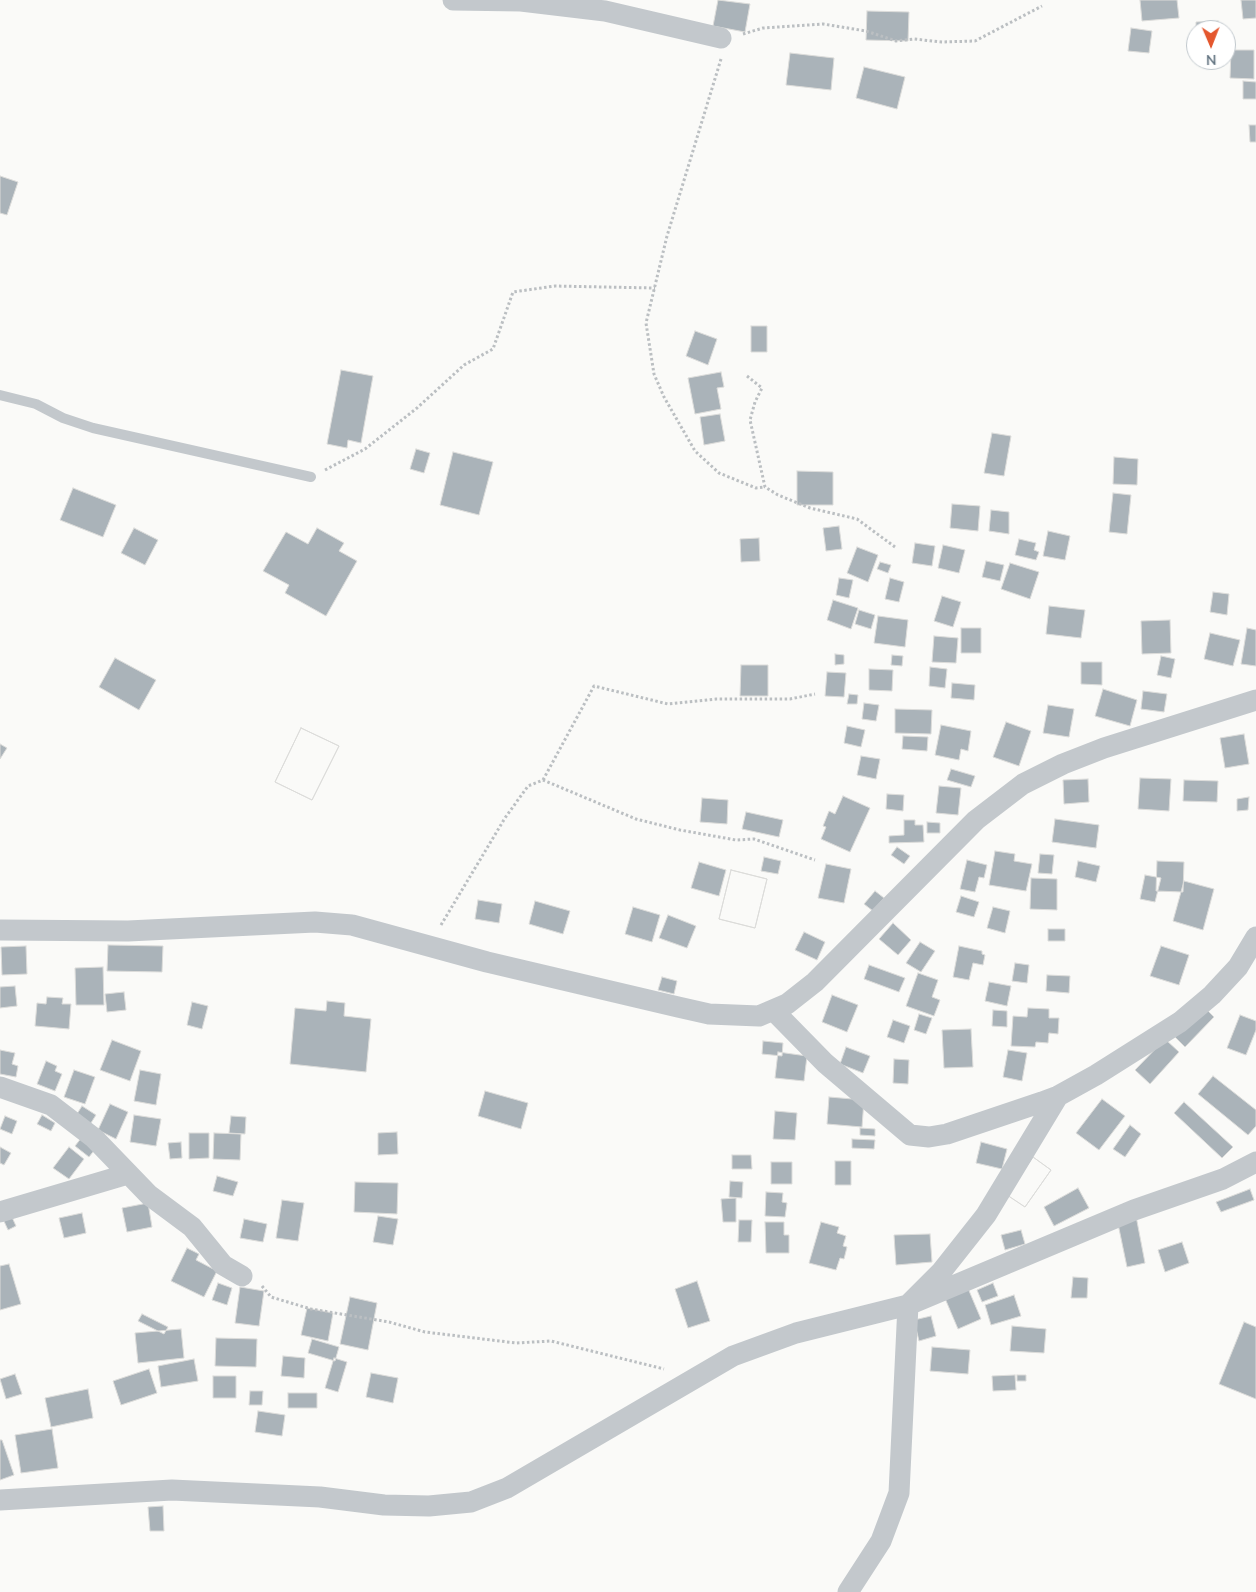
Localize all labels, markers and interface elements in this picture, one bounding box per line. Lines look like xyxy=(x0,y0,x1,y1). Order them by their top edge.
north arrow xyxy=(1186,20,1236,70)
text: N xyxy=(1206,50,1217,69)

